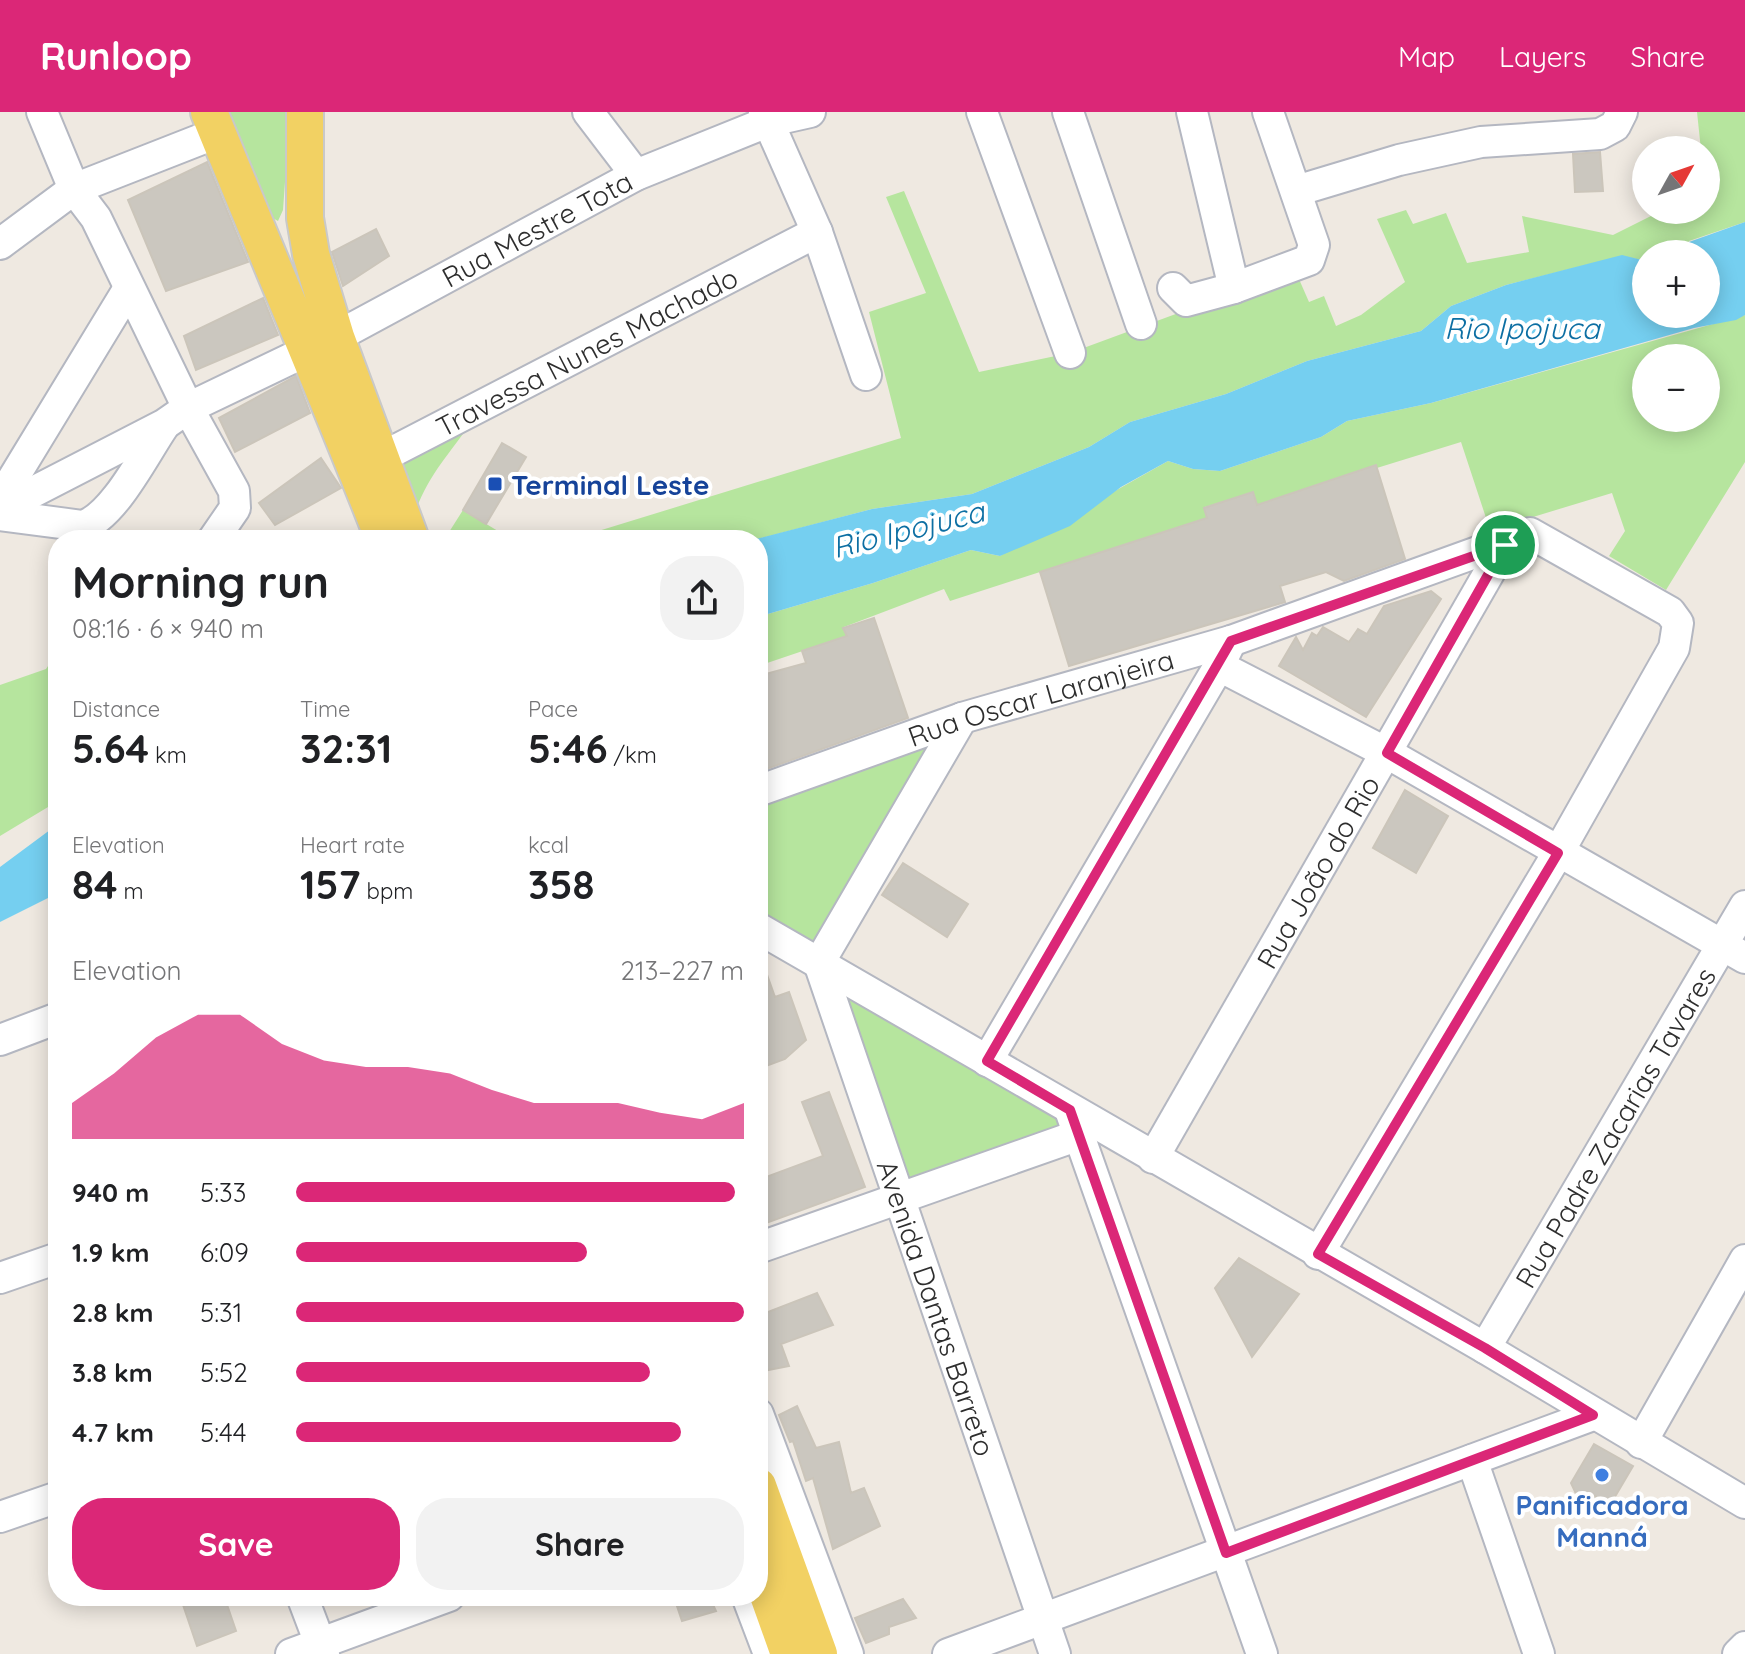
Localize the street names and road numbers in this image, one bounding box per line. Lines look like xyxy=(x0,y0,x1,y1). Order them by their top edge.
street label: Rua Mestre Tota xyxy=(436,163,638,294)
street label: Travessa Nunes Machado xyxy=(430,259,743,444)
street label: Rua Oscar Laranjeira xyxy=(903,641,1178,754)
street label: Rua João do Rio xyxy=(1248,769,1386,975)
street label: Rua Padre Zacarias Tavares xyxy=(1507,961,1723,1294)
street label: Avenida Dantas Barreto xyxy=(870,1155,1003,1460)

